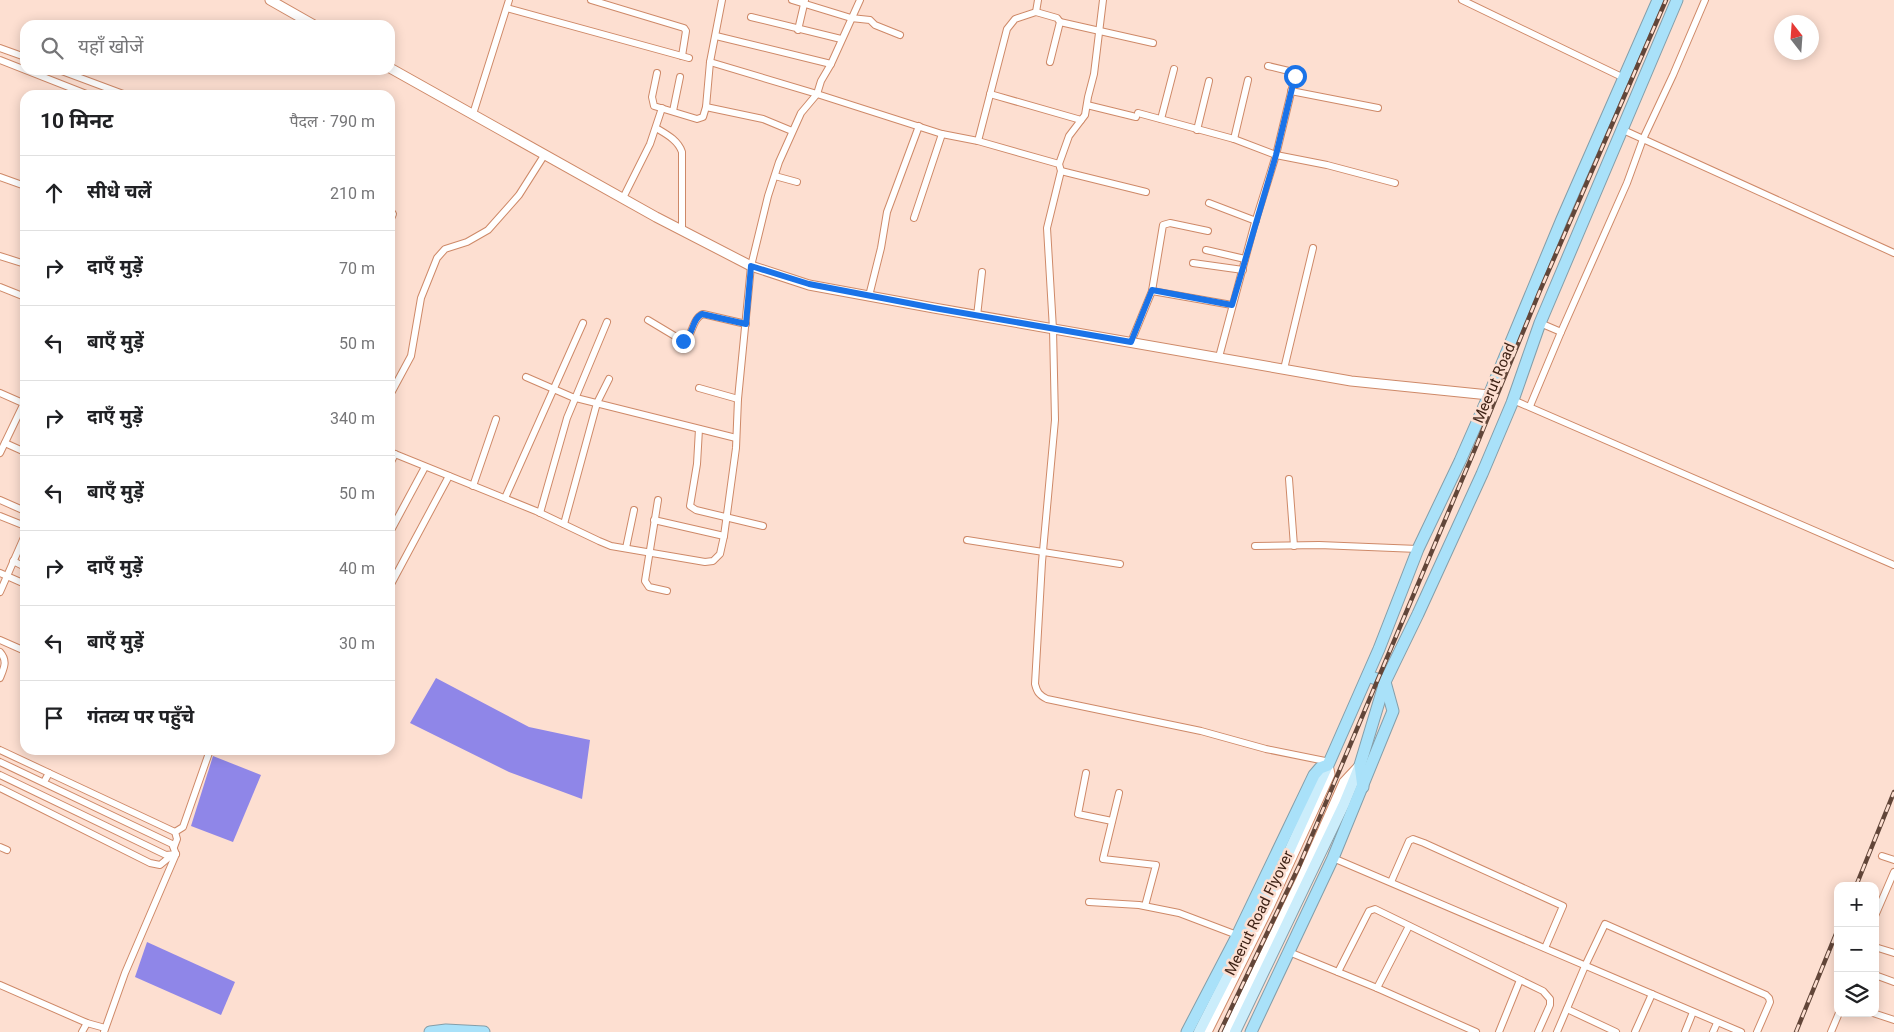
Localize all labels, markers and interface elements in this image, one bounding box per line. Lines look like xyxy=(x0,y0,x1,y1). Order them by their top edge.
north arrow xyxy=(1774,15,1819,60)
search box xyxy=(20,20,395,75)
icon: search xyxy=(38,34,66,62)
text: यहाँ खोजें xyxy=(78,35,143,58)
route start xyxy=(1284,65,1307,88)
text: 10 मिनट xyxy=(40,109,113,133)
text: पैदल · 790 m xyxy=(289,112,375,131)
icon: ahead xyxy=(40,179,68,207)
text: सीधे चलें xyxy=(87,180,152,203)
text: 210 m xyxy=(330,184,375,203)
icon: right xyxy=(40,254,68,282)
text: दाएँ मुड़ें xyxy=(87,255,143,278)
text: 70 m xyxy=(339,259,375,278)
icon: left xyxy=(40,329,68,357)
text: बाएँ मुड़ें xyxy=(87,330,144,353)
route end xyxy=(672,330,695,353)
text: 50 m xyxy=(339,334,375,353)
street label: Meerut Road xyxy=(1469,340,1519,426)
icon: right xyxy=(40,404,68,432)
text: दाएँ मुड़ें xyxy=(87,405,143,428)
text: 340 m xyxy=(330,409,375,428)
icon: left xyxy=(40,479,68,507)
text: बाएँ मुड़ें xyxy=(87,480,144,503)
text: 50 m xyxy=(339,484,375,503)
icon: right xyxy=(40,554,68,582)
text: दाएँ मुड़ें xyxy=(87,555,143,578)
text: 40 m xyxy=(339,559,375,578)
icon: left xyxy=(40,629,68,657)
text: बाएँ मुड़ें xyxy=(87,630,144,653)
text: 30 m xyxy=(339,634,375,653)
icon: arrive xyxy=(40,704,68,732)
text: गंतव्य पर पहुँचे xyxy=(87,705,194,728)
street label: Meerut Road Flyover xyxy=(1221,848,1297,978)
map controls xyxy=(1834,882,1879,1017)
button: + xyxy=(1834,882,1879,927)
button: − xyxy=(1834,927,1879,972)
button: layers xyxy=(1834,972,1879,1017)

